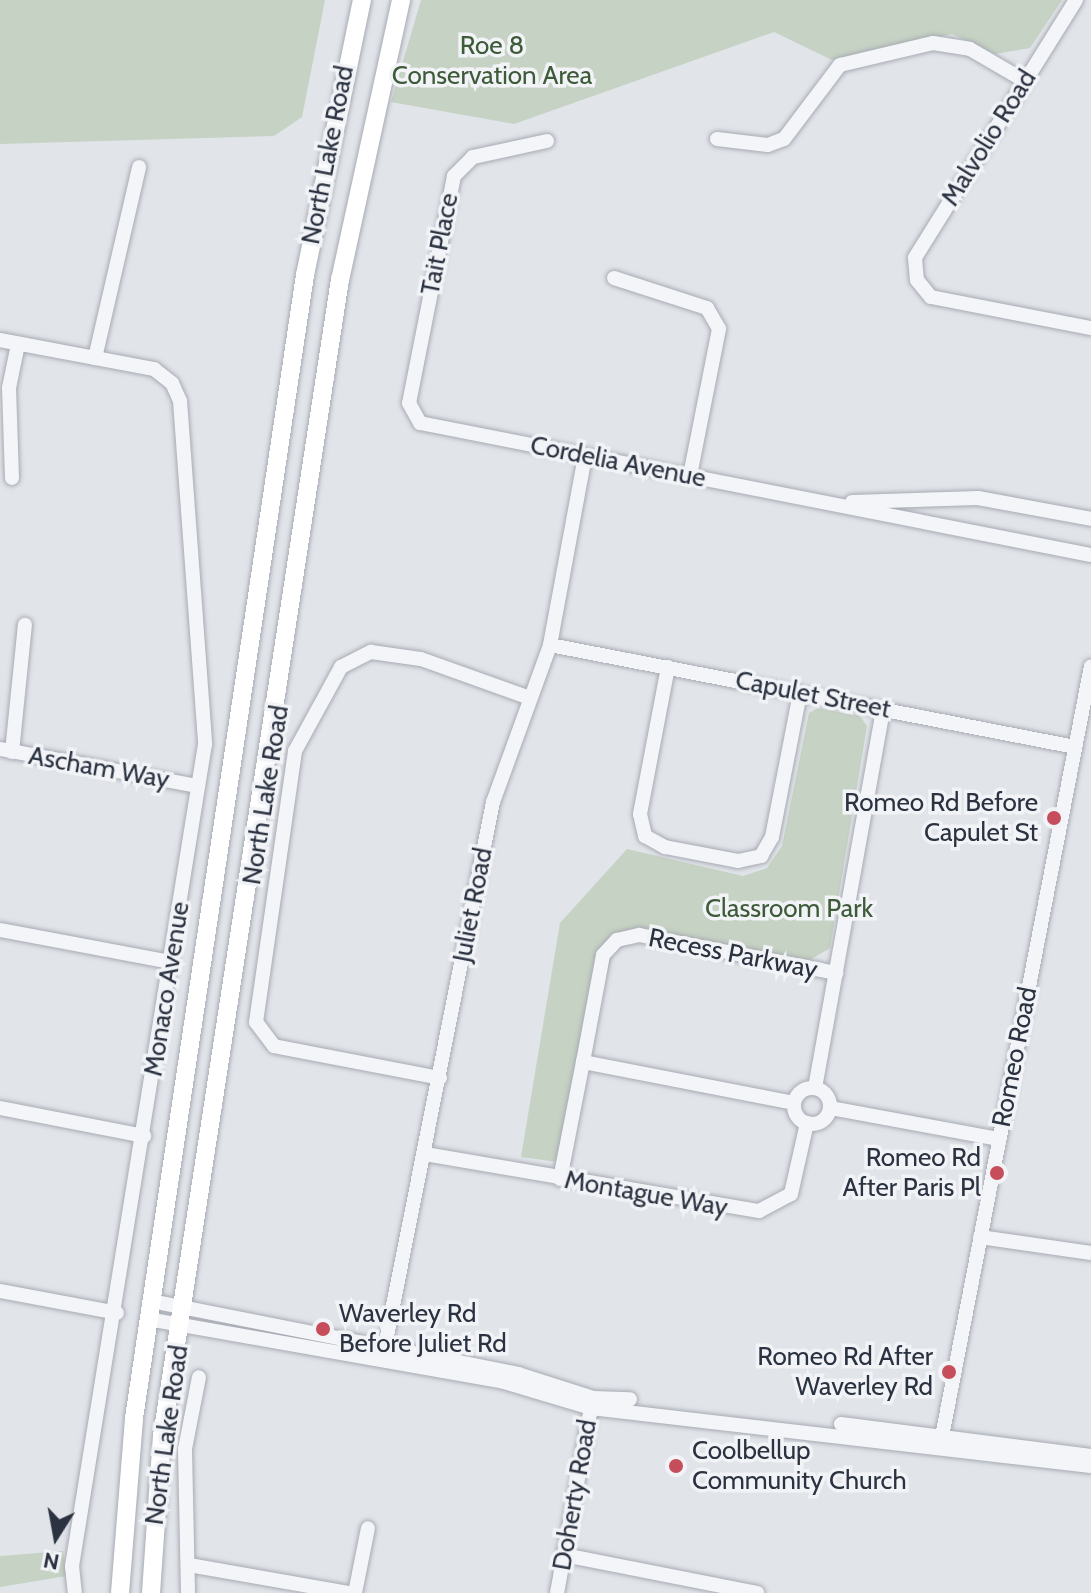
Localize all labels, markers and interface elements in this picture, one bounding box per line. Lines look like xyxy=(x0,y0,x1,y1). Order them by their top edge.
park label: Roe 8 Conservation Area xyxy=(392,30,592,92)
street label: North Lake Road xyxy=(295,63,361,247)
street label: Malvolio Road xyxy=(935,64,1043,212)
street label: Tait Place xyxy=(415,190,465,298)
street label: Cordelia Avenue xyxy=(528,430,708,494)
street label: Capulet Street xyxy=(733,665,893,725)
street label: North Lake Road xyxy=(236,703,296,887)
street label: Ascham Way xyxy=(26,740,172,796)
place label: Romeo Rd Before Capulet St xyxy=(844,787,1038,848)
marker: Romeo Rd Before Capulet St xyxy=(1045,809,1063,827)
street label: Juliet Road xyxy=(447,845,499,965)
park label: Classroom Park xyxy=(705,893,873,925)
street label: Monaco Avenue xyxy=(138,899,196,1079)
street label: Recess Parkway xyxy=(646,922,820,986)
street label: Romeo Road xyxy=(986,984,1044,1130)
place label: Romeo Rd After Paris Pl xyxy=(843,1142,981,1204)
street label: Montague Way xyxy=(562,1164,730,1224)
marker: Romeo Rd After Paris Pl xyxy=(988,1164,1006,1182)
place label: Waverley Rd Before Juliet Rd xyxy=(339,1298,507,1360)
marker: Waverley Rd Before Juliet Rd xyxy=(314,1320,332,1338)
place label: Romeo Rd After Waverley Rd xyxy=(757,1341,933,1402)
street label: North Lake Road xyxy=(139,1343,195,1527)
marker: Romeo Rd After Waverley Rd xyxy=(940,1363,958,1381)
street label: Doherty Road xyxy=(546,1417,604,1573)
place label: Coolbellup Community Church xyxy=(692,1435,906,1496)
marker: Coolbellup Community Church xyxy=(667,1457,685,1475)
north arrow xyxy=(16,1497,96,1577)
text: N xyxy=(41,1546,62,1576)

